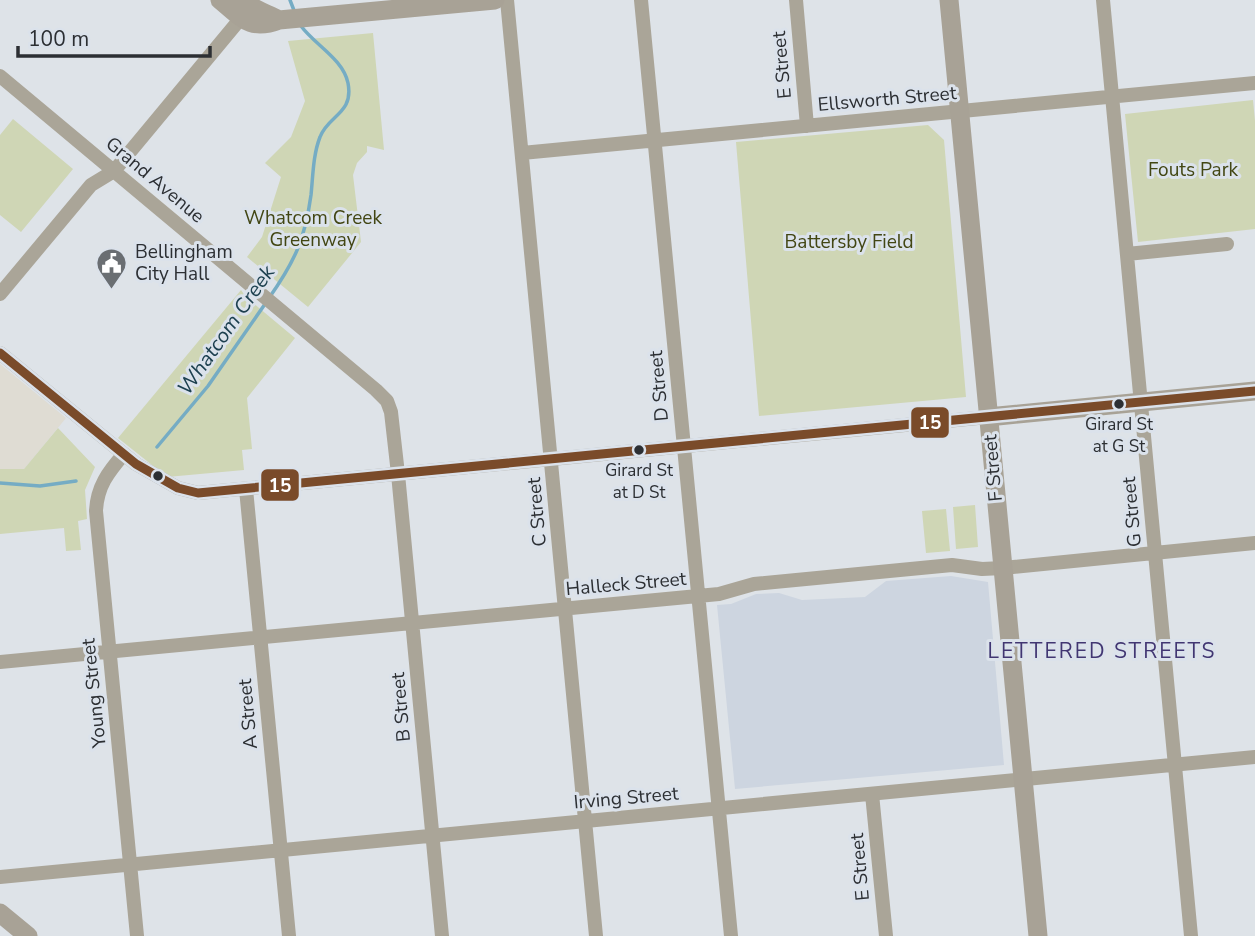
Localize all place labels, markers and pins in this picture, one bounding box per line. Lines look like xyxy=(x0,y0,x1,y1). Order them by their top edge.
place label: Bellingham City Hall xyxy=(135,239,233,287)
public building icon: Bellingham City Hall xyxy=(95,246,129,290)
marker: Girard St at G St xyxy=(1112,397,1126,411)
place label: Girard St at G St xyxy=(1085,413,1154,458)
marker: Girard St at D St xyxy=(632,443,646,457)
place label: Girard St at D St xyxy=(605,459,674,504)
unlabelled marker xyxy=(151,469,165,483)

